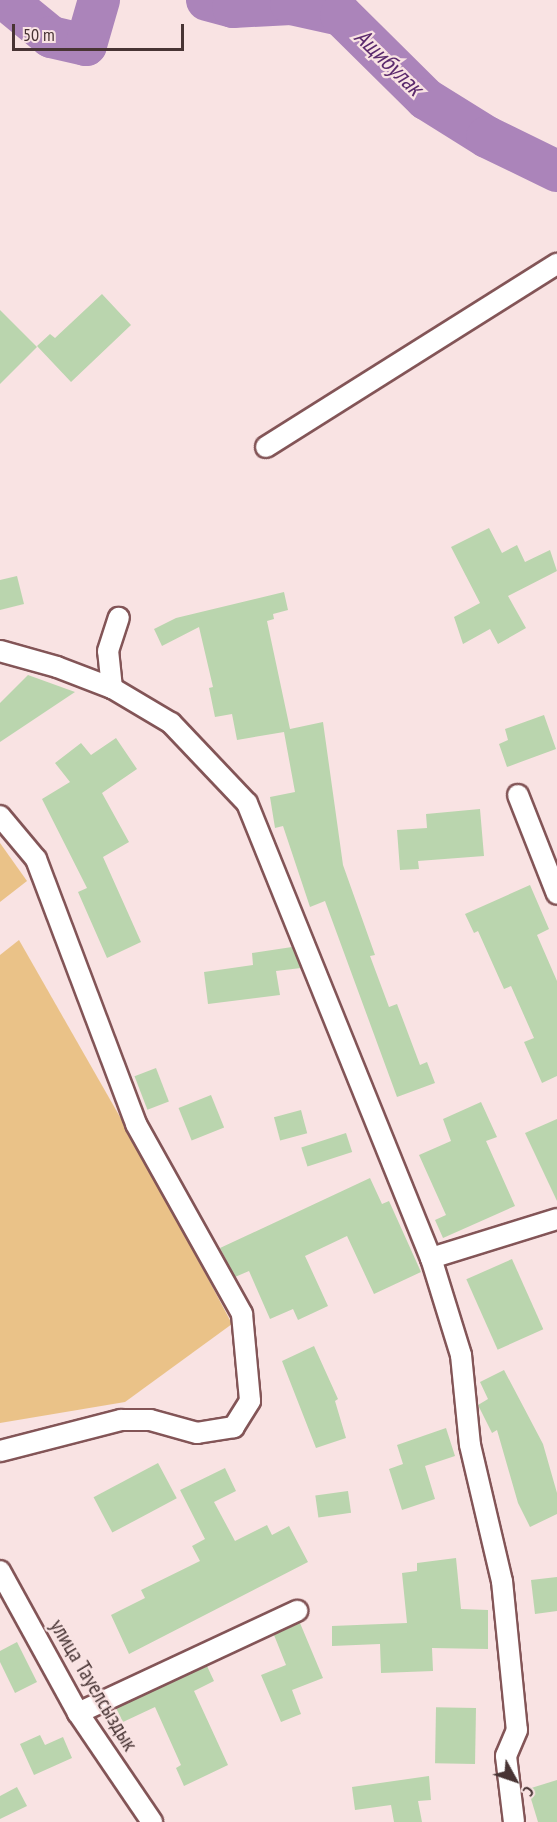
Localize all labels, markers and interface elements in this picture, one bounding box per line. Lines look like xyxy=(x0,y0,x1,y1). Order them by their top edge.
scale bar xyxy=(15,12,188,50)
water label: Ащибулак xyxy=(349,22,429,102)
text: 50 m xyxy=(23,23,55,46)
street label: улица Тауелсыздык xyxy=(44,1614,144,1756)
north arrow xyxy=(485,1750,545,1810)
text: С xyxy=(519,1782,539,1801)

